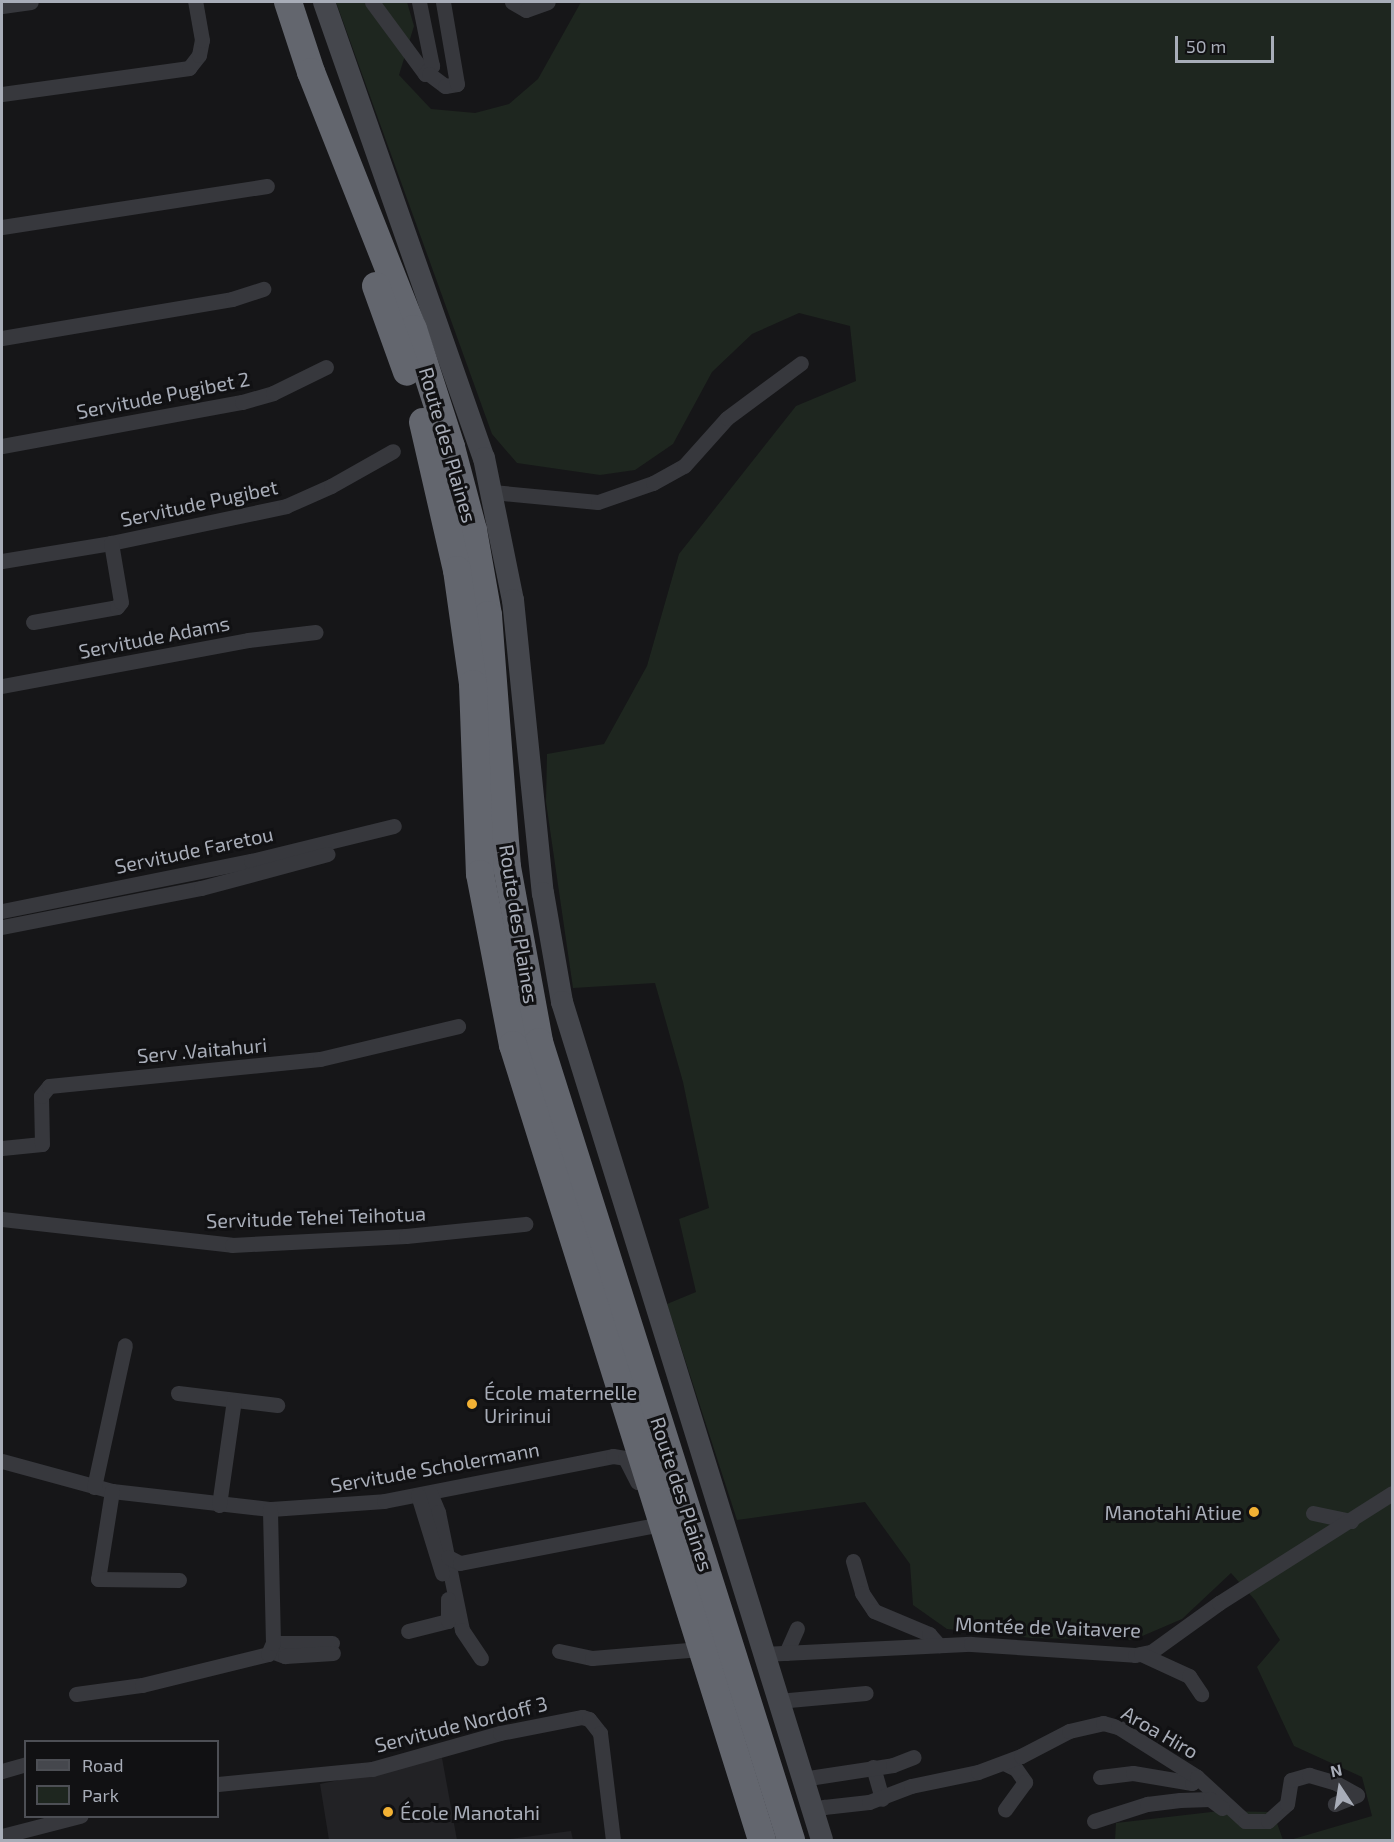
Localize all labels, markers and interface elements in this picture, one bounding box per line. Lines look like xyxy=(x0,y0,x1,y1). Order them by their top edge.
scale bar xyxy=(1178,24,1277,62)
text: 50 m xyxy=(1186,35,1226,57)
street label: Route des Plaines xyxy=(414,364,482,526)
street label: Servitude Pugibet 2 xyxy=(74,366,252,424)
street label: Servitude Pugibet xyxy=(118,475,280,531)
street label: Servitude Adams xyxy=(76,611,232,663)
street label: Servitude Faretou xyxy=(113,821,275,879)
street label: Route des Plaines xyxy=(495,843,543,1005)
street label: Serv .Vaitahuri xyxy=(136,1032,268,1068)
street label: Servitude Tehei Teihotua xyxy=(205,1201,427,1233)
place label: École maternelle Uririnui xyxy=(484,1380,637,1427)
marker: École maternelle Uririnui xyxy=(465,1397,479,1411)
street label: Route des Plaines xyxy=(646,1414,718,1574)
street label: Servitude Scholermann xyxy=(329,1437,541,1497)
place label: Manotahi Atiue xyxy=(1104,1500,1242,1524)
marker: Manotahi Atiue xyxy=(1247,1505,1261,1519)
street label: Montée de Vaitavere xyxy=(954,1612,1142,1642)
street label: Servitude Nordoff 3 xyxy=(372,1691,550,1757)
street label: Aroa Hiro xyxy=(1117,1700,1203,1764)
legend xyxy=(24,1740,219,1818)
text: Road xyxy=(82,1754,123,1776)
north arrow xyxy=(1310,1758,1370,1818)
text: N xyxy=(1329,1759,1344,1780)
text: Park xyxy=(82,1784,119,1806)
place label: École Manotahi xyxy=(400,1800,540,1824)
marker: École Manotahi xyxy=(381,1805,395,1819)

